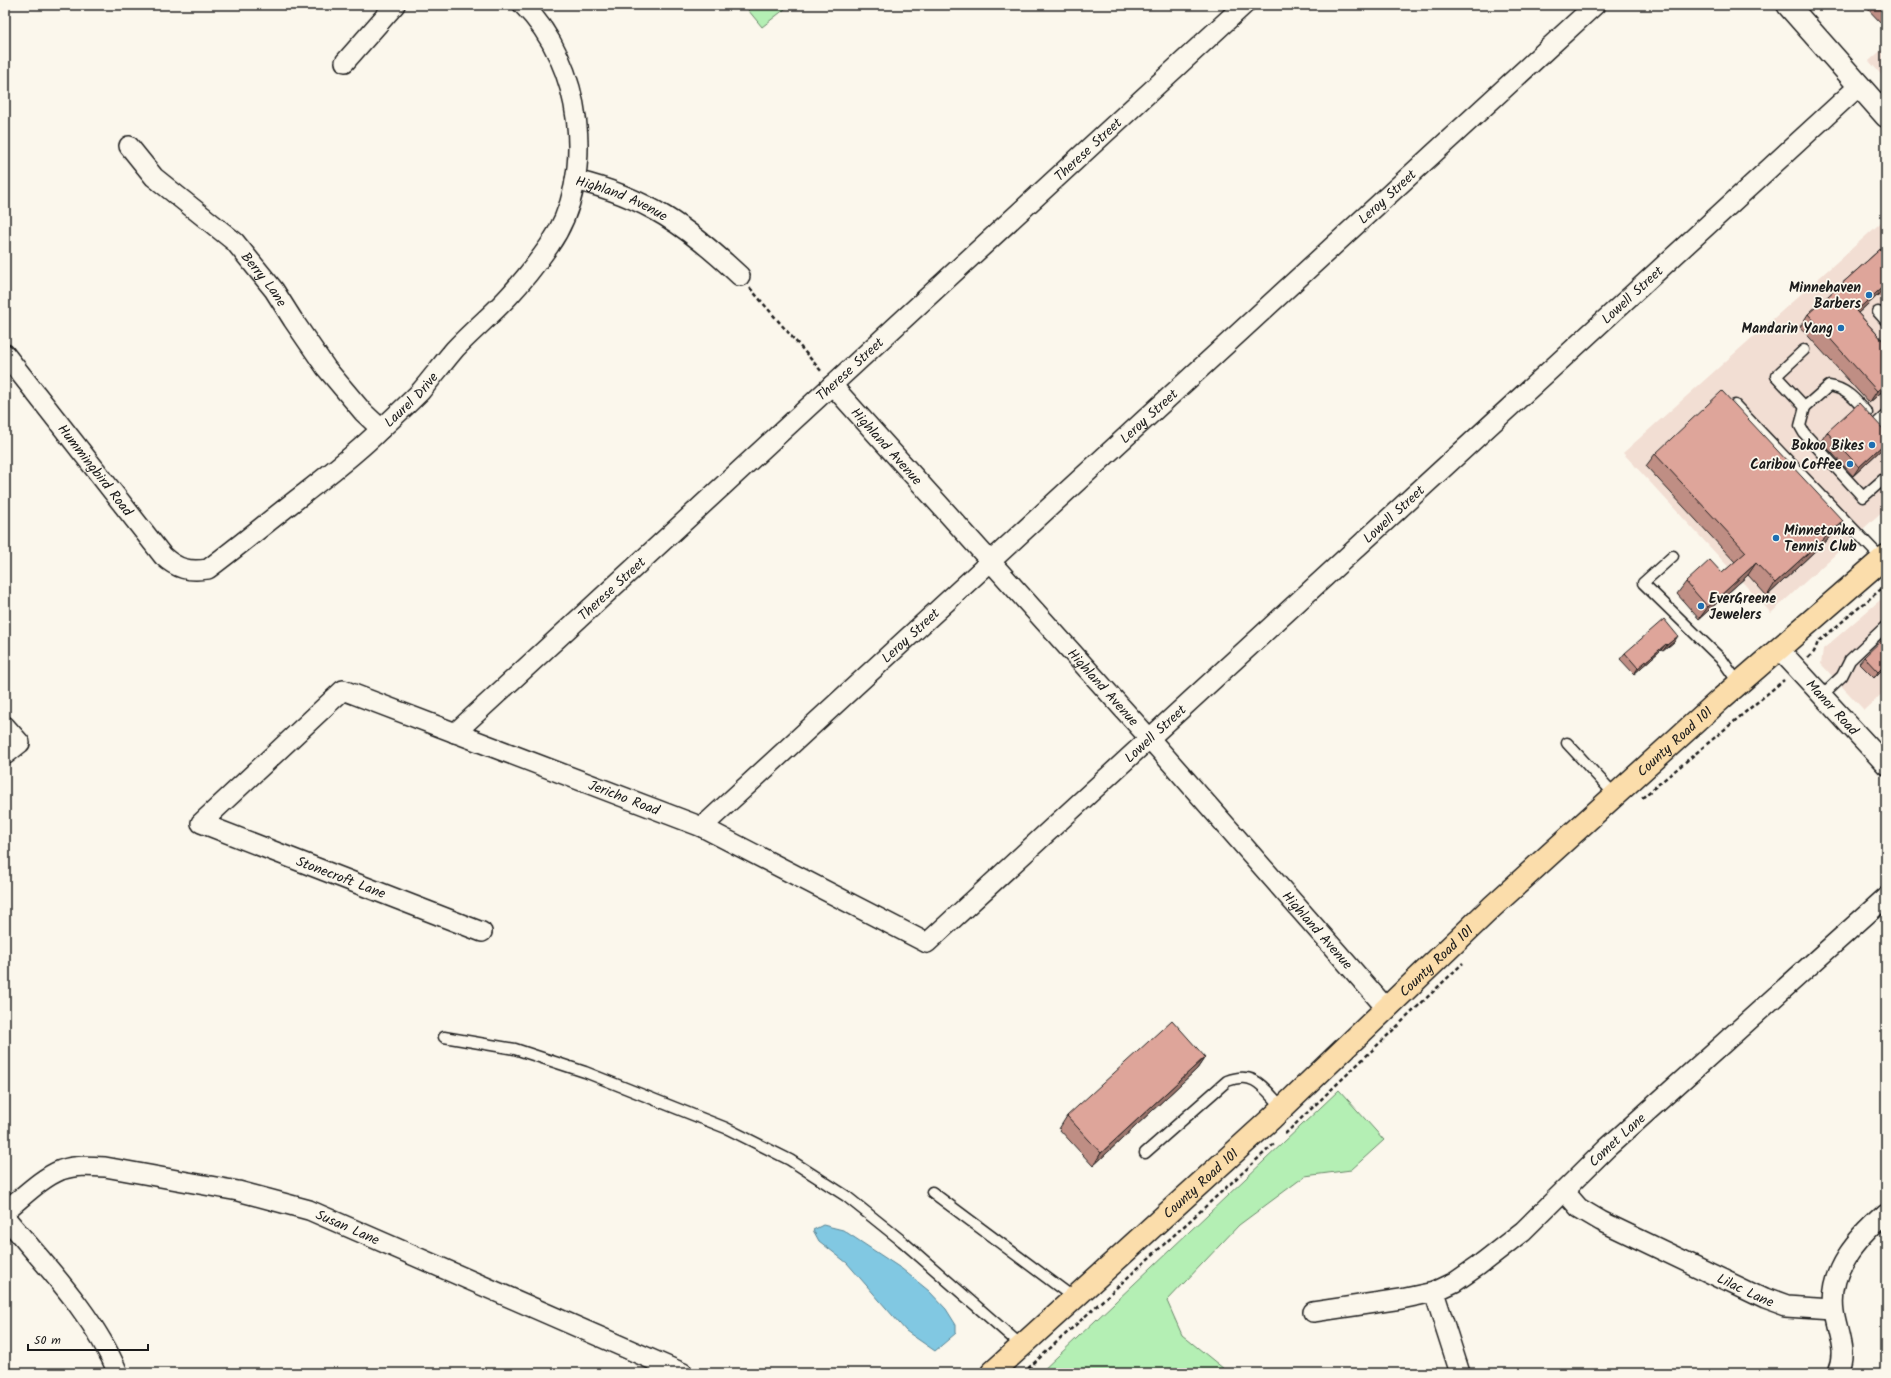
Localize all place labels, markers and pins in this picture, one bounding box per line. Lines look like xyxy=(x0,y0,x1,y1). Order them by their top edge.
place label: Minnehaven Barbers xyxy=(1789,277,1861,315)
marker: Minnehaven Barbers xyxy=(1864,290,1874,300)
place label: Mandarin Yang xyxy=(1741,318,1833,340)
marker: Mandarin Yang xyxy=(1836,323,1846,333)
place label: Bokoo Bikes xyxy=(1791,435,1864,457)
marker: Bokoo Bikes xyxy=(1867,440,1877,450)
place label: Caribou Coffee xyxy=(1750,454,1842,476)
marker: Caribou Coffee xyxy=(1845,459,1855,469)
place label: Minnetonka Tennis Club xyxy=(1784,520,1857,558)
marker: Minnetonka Tennis Club xyxy=(1771,533,1781,543)
place label: EverGreene Jewelers xyxy=(1709,588,1776,626)
marker: EverGreene Jewelers xyxy=(1696,601,1706,611)

